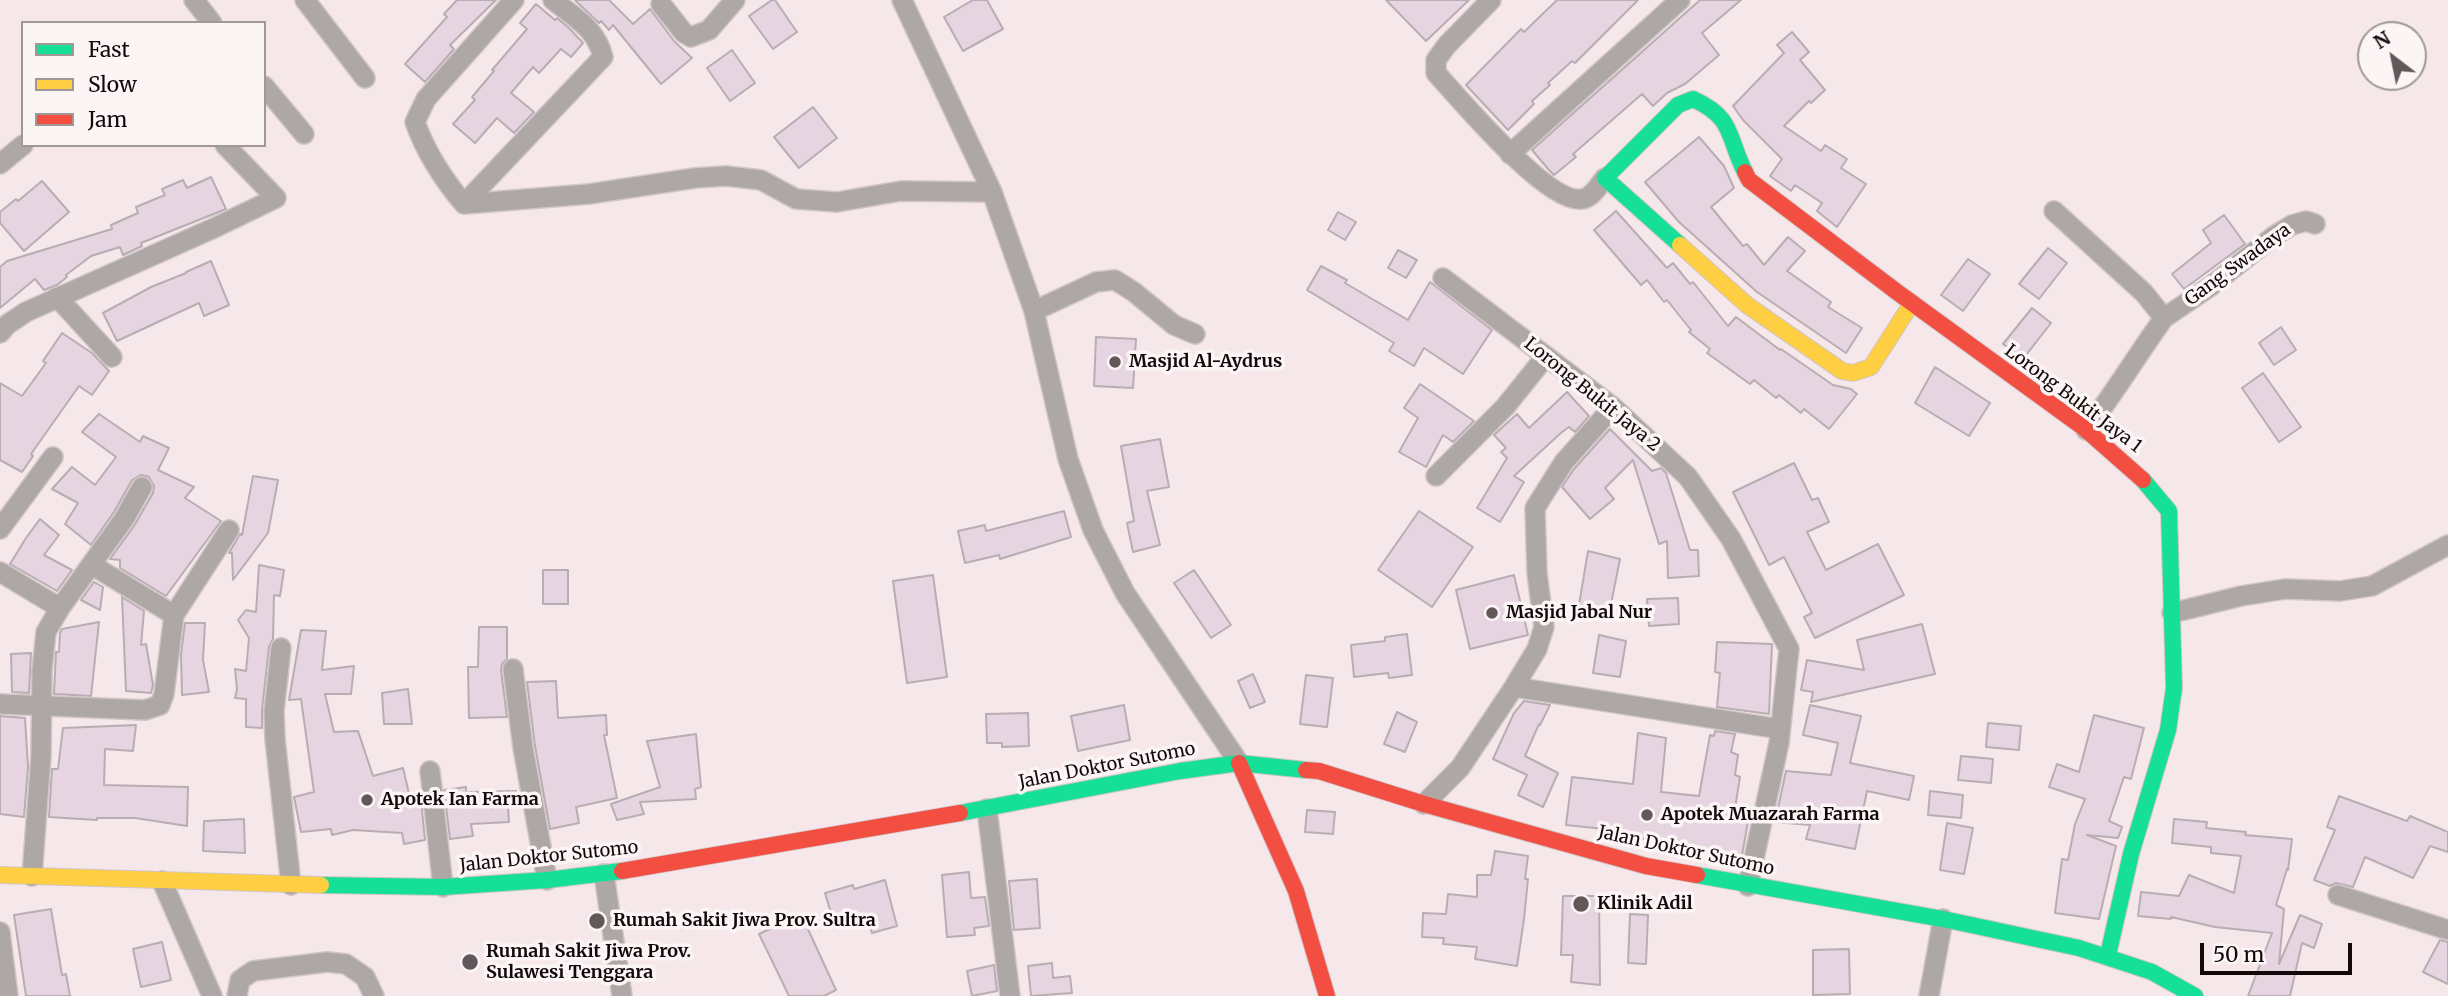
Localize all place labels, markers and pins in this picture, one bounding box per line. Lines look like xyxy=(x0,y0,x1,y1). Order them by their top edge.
place label: Masjid Al-Aydrus xyxy=(1129,351,1282,373)
marker: Masjid Al-Aydrus xyxy=(1107,354,1123,370)
place label: Masjid Jabal Nur xyxy=(1506,602,1652,624)
marker: Masjid Jabal Nur xyxy=(1484,605,1500,621)
place label: Apotek Ian Farma xyxy=(381,789,539,811)
marker: Apotek Ian Farma xyxy=(359,792,375,808)
place label: Apotek Muazarah Farma xyxy=(1661,804,1880,826)
marker: Apotek Muazarah Farma xyxy=(1639,807,1655,823)
place label: Klinik Adil xyxy=(1597,893,1693,915)
marker: Klinik Adil xyxy=(1571,894,1591,914)
place label: Rumah Sakit Jiwa Prov. Sultra xyxy=(613,910,876,932)
marker: Rumah Sakit Jiwa Prov. Sultra xyxy=(587,911,607,931)
place label: Rumah Sakit Jiwa Prov. Sulawesi Tenggara xyxy=(486,941,691,984)
marker: Rumah Sakit Jiwa Prov. Sulawesi Tenggara xyxy=(460,952,480,972)

